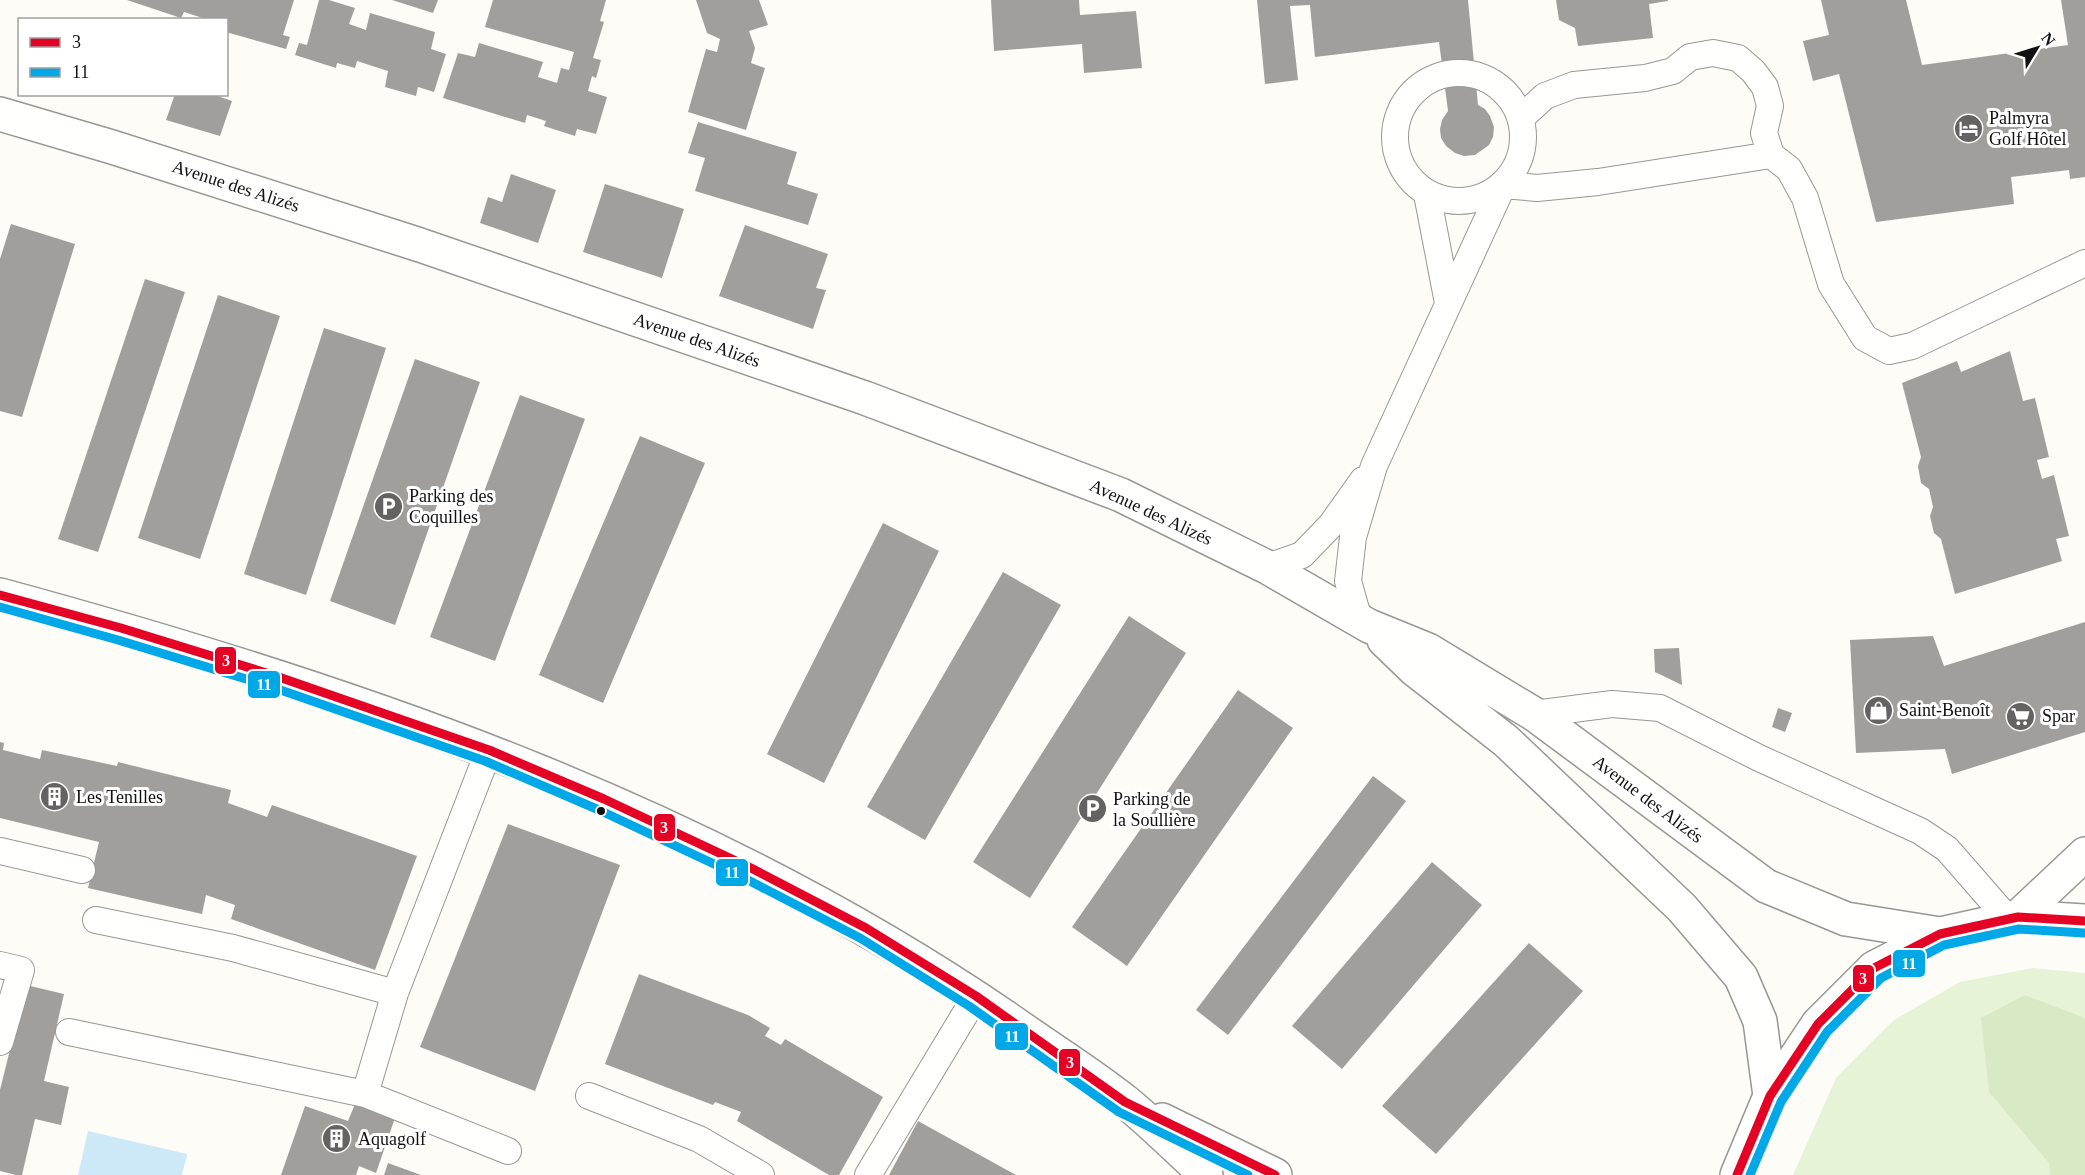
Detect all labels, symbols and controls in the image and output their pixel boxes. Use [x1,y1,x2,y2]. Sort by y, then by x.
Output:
legend [18,18,228,96]
north arrow [2007,18,2067,78]
text: N [2038,29,2059,49]
text: 3 [72,32,81,52]
text: 11 [72,62,89,82]
place label: Palmyra Golf Hôtel [1989,108,2066,149]
hotel icon: Palmyra Golf Hôtel [1952,112,1984,144]
street label: Avenue des Alizés [170,156,302,216]
street label: Avenue des Alizés [631,309,763,371]
street label: Avenue des Alizés [1087,475,1215,549]
place label: Parking des Coquilles [409,486,494,527]
parking icon: Parking des Coquilles [372,490,404,522]
line badge: 3 [214,646,237,675]
text: 3 [222,652,230,669]
line badge: 11 [247,670,281,699]
text: 11 [256,676,272,693]
shop icon: Saint-Benoît [1862,694,1894,726]
place label: Saint-Benoît [1899,700,1990,720]
supermarket icon: Spar [2005,700,2037,732]
place label: Spar [2042,706,2075,726]
street label: Avenue des Alizés [1589,751,1707,847]
building icon: Les Tenilles [39,781,71,813]
place label: Les Tenilles [76,787,163,807]
place label: Parking de la Soullière [1113,789,1195,830]
parking icon: Parking de la Soullière [1076,793,1108,825]
unlabelled marker [595,805,607,817]
line badge: 3 [653,813,676,842]
text: 3 [660,819,668,836]
line badge: 11 [715,858,749,887]
text: 11 [724,864,740,881]
line badge: 11 [1892,949,1926,978]
text: 11 [1901,955,1917,972]
line badge: 3 [1852,964,1875,993]
text: 3 [1859,970,1867,987]
line badge: 11 [994,1022,1029,1051]
text: 11 [1004,1028,1020,1045]
line badge: 3 [1058,1048,1081,1077]
text: 3 [1066,1054,1074,1071]
building icon: Aquagolf [321,1123,353,1155]
place label: Aquagolf [358,1129,426,1149]

